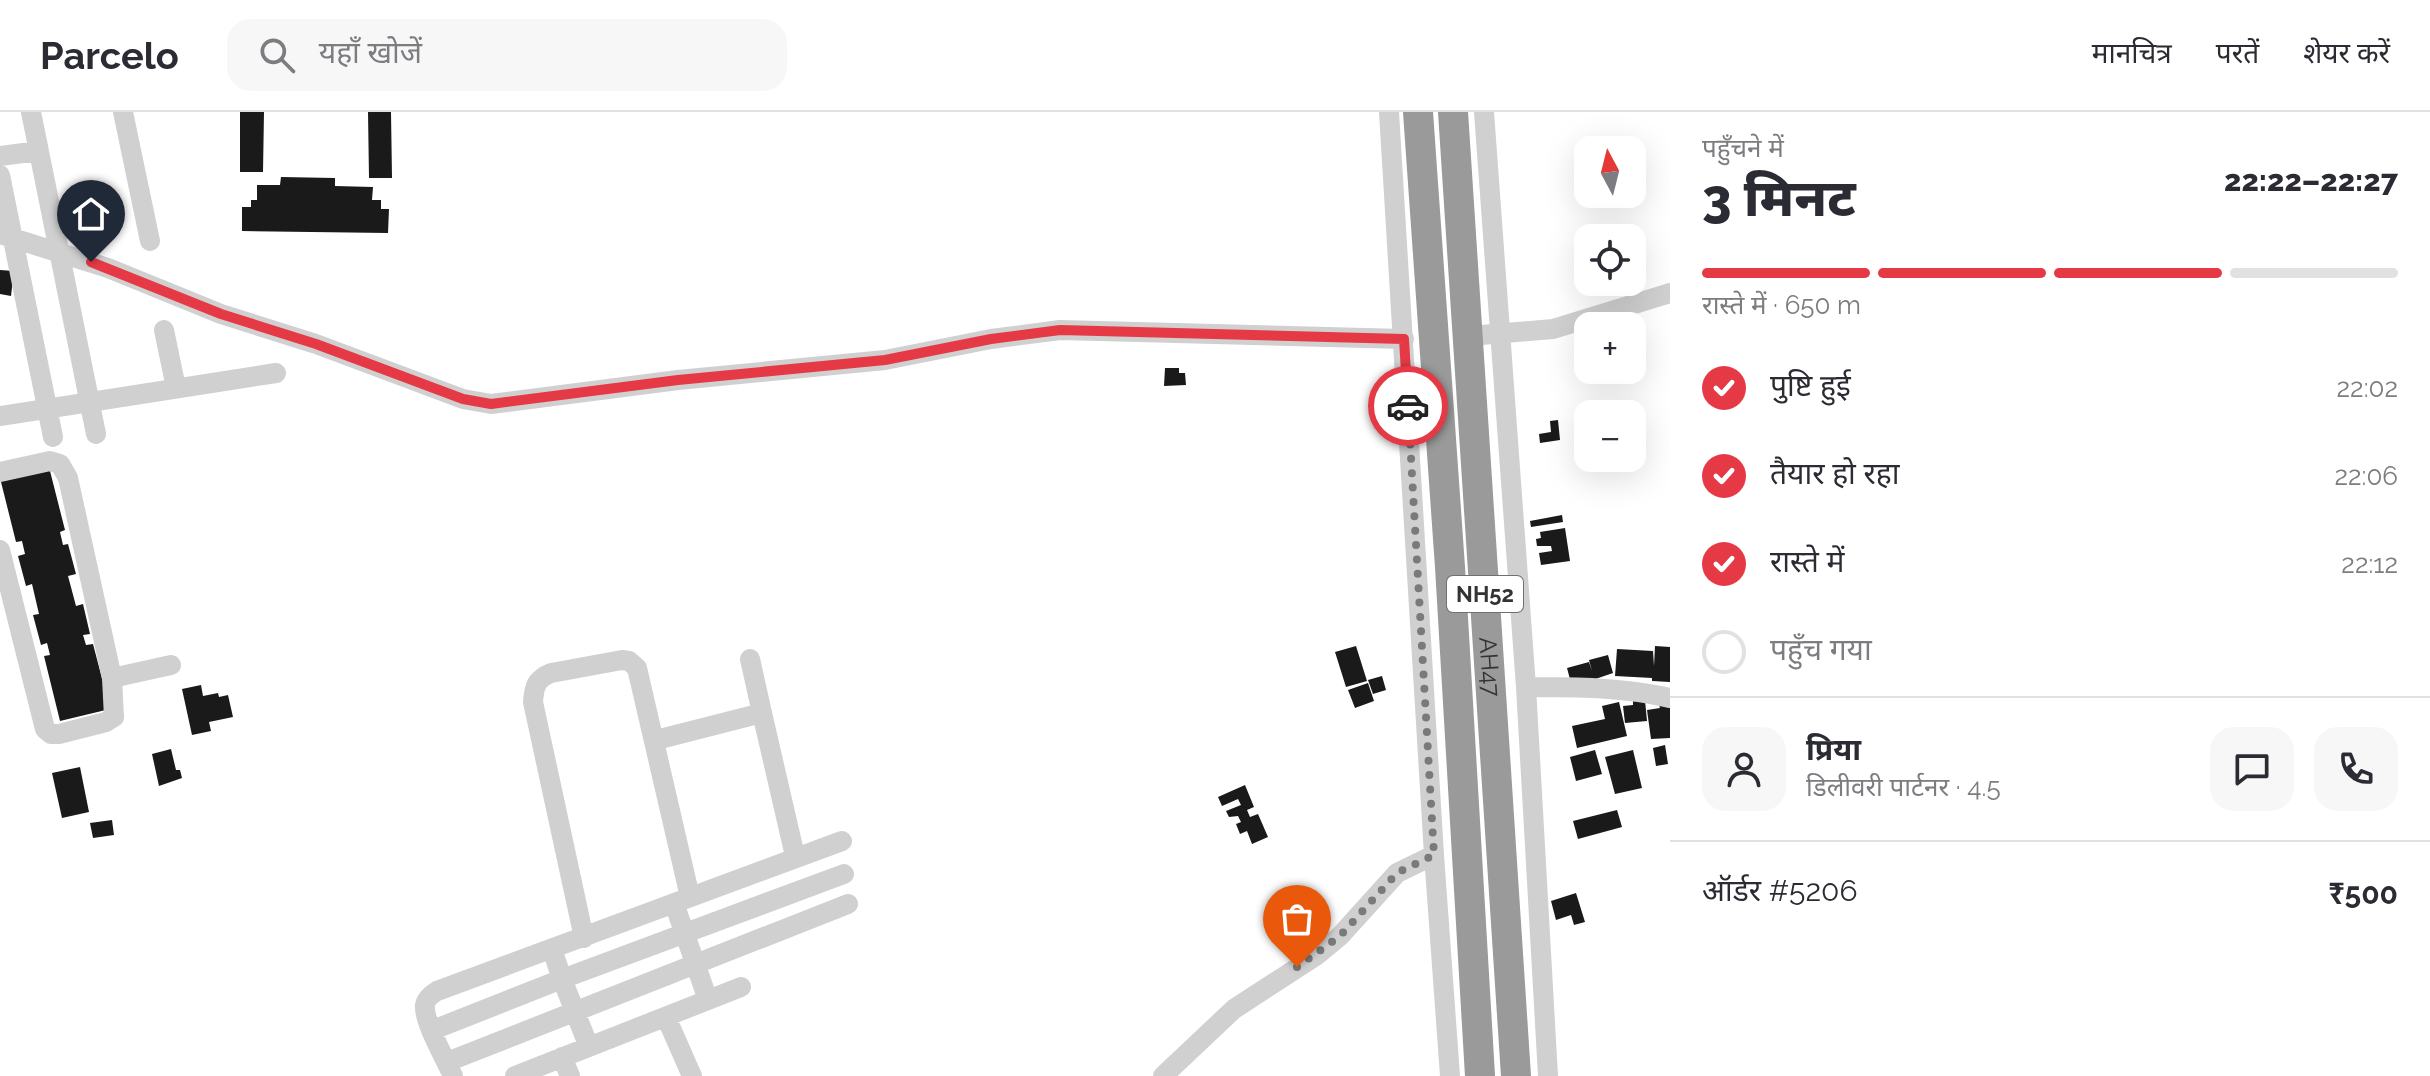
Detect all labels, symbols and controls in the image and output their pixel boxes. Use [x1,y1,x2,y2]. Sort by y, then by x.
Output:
search box [227,19,787,91]
text: Parcelo [40,33,179,78]
icon: search [255,33,299,77]
text: यहाँ खोजें [319,35,422,70]
text: मानचित्र [2092,37,2172,70]
text: परतें [2216,37,2259,70]
text: शेयर करें [2303,37,2390,70]
text: पहुँचने में [1702,133,1784,163]
north arrow [1574,136,1646,208]
map controls [1574,136,1646,472]
text: 22:22–22:27 [2224,163,2398,198]
text: 3 मिनट [1702,167,1856,228]
pin [57,180,125,262]
icon: home [69,192,113,236]
button: locate [1574,224,1646,296]
text: रास्ते में · 650 m [1702,290,1861,320]
button: + [1574,312,1646,384]
courier [1368,366,1448,446]
icon: check [1702,366,1746,410]
text: पुष्टि हुई [1770,368,1851,403]
text: 22:02 [2337,373,2398,403]
icon: car [1386,384,1430,428]
button: − [1574,400,1646,472]
icon: check [1702,454,1746,498]
text: तैयार हो रहा [1770,456,1900,491]
text: 22:06 [2334,461,2398,491]
icon: check [1702,542,1746,586]
text: रास्ते में [1770,544,1844,579]
text: 22:12 [2341,549,2398,579]
road number: NH52 [1447,576,1523,612]
text: पहुँच गया [1770,632,1872,667]
street label: AH47 [1473,636,1506,698]
button: person [1702,727,1786,811]
button: chat [2210,727,2294,811]
button: phone [2314,727,2398,811]
text: प्रिया [1806,732,1861,767]
text: डिलीवरी पार्टनर · 4.5 [1806,772,2001,802]
text: ऑर्डर #5206 [1702,873,1858,908]
text: ₹500 [2328,876,2398,911]
pin [1263,885,1331,967]
icon: bag [1275,897,1319,941]

